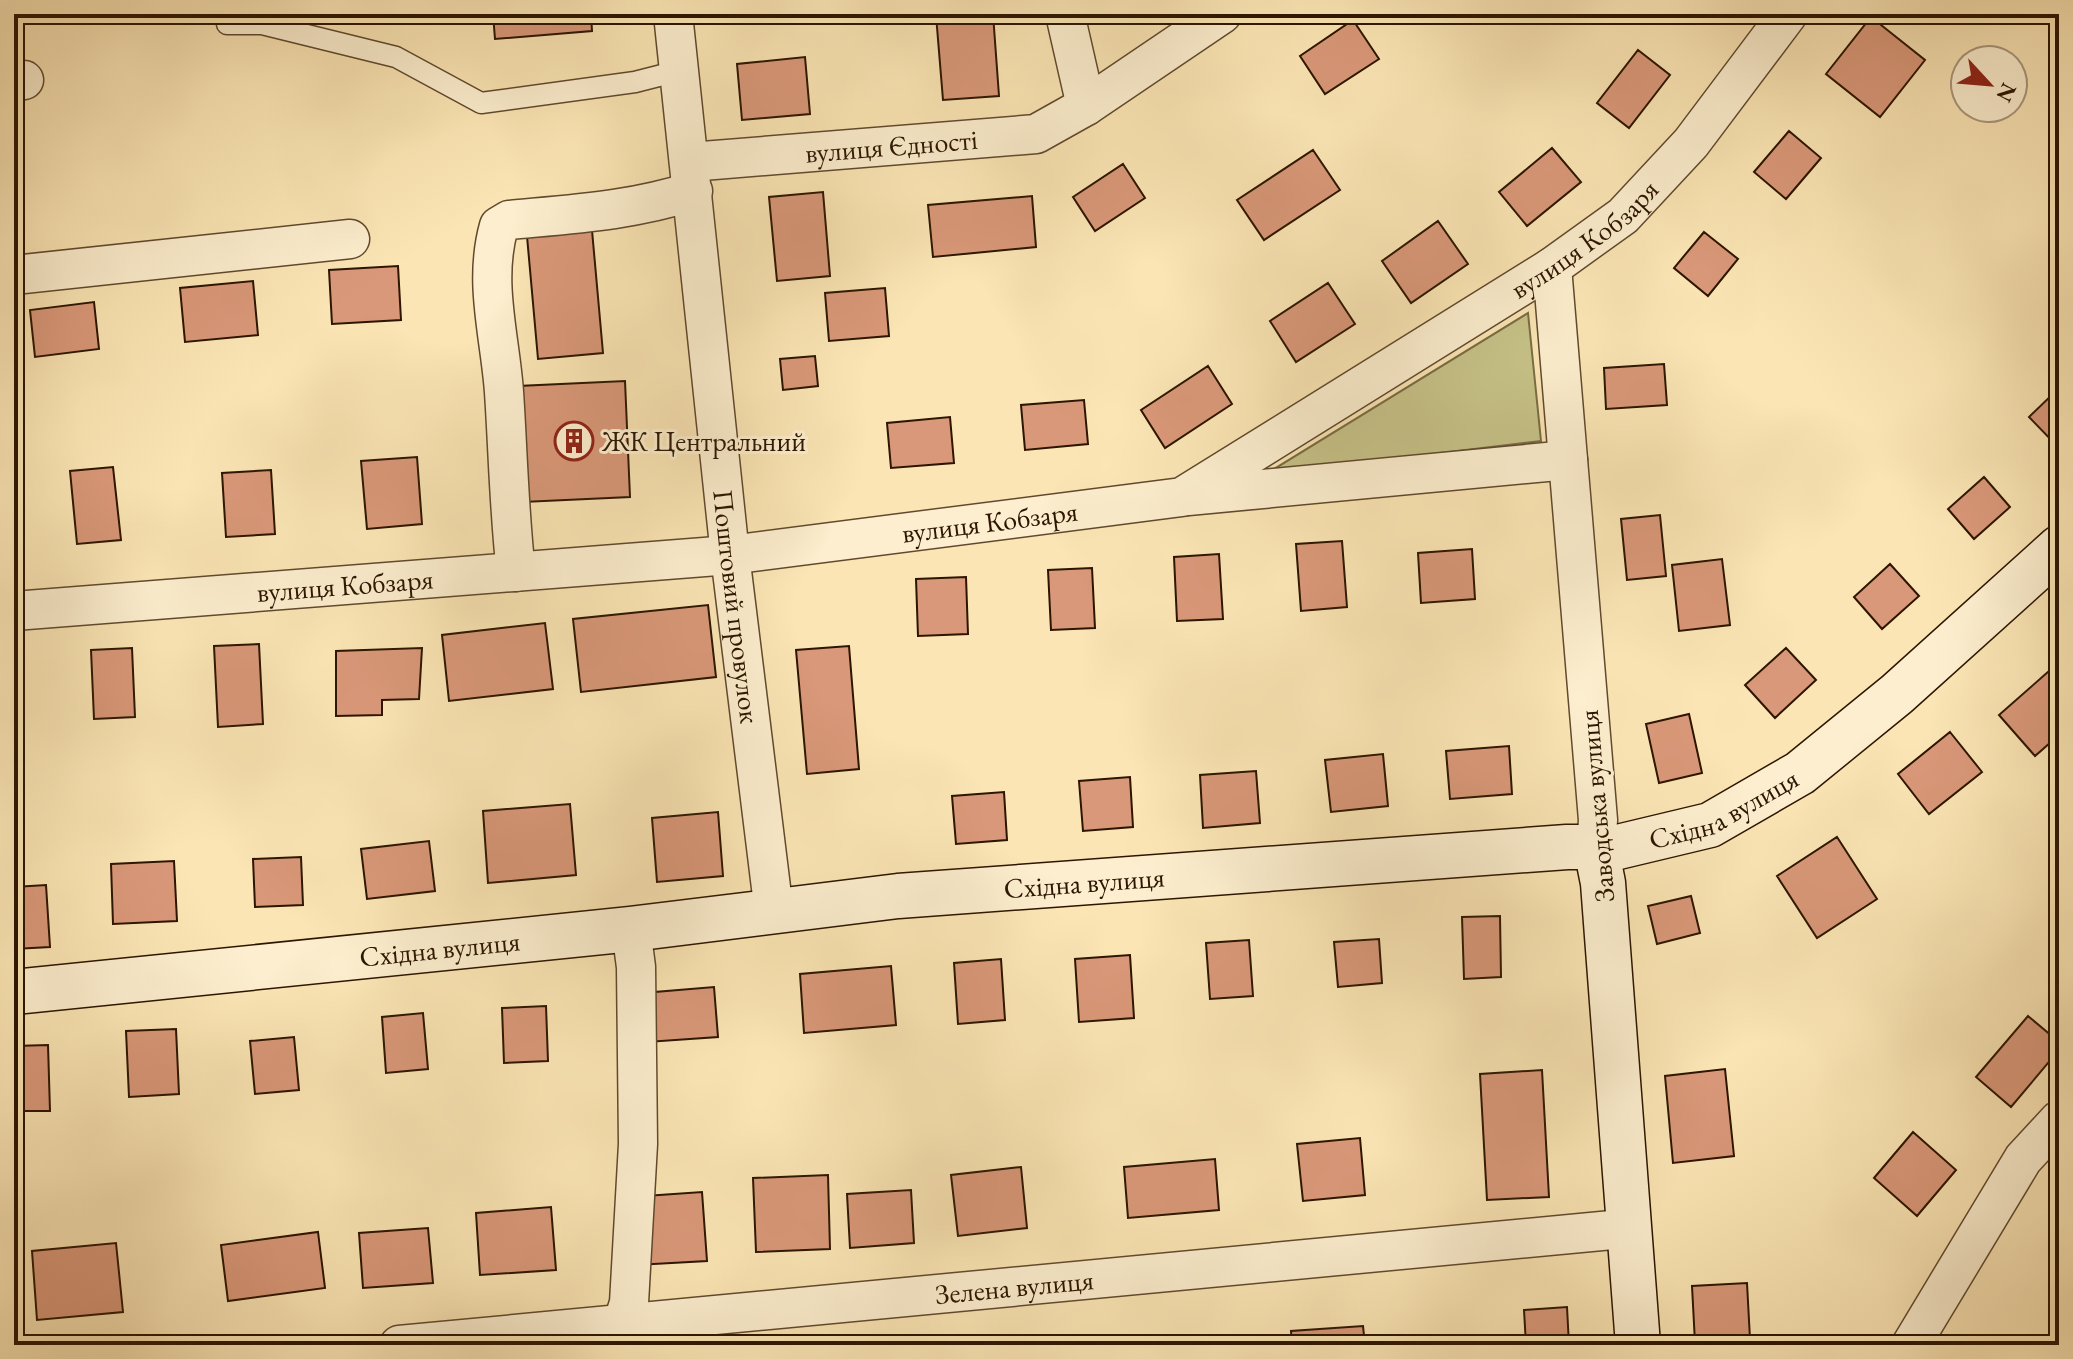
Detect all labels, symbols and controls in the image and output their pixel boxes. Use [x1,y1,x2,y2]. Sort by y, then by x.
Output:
north arrow [1949,44,2029,124]
text: N [1990,78,2023,107]
street label: вулиця Єдності [804,121,979,171]
street label: вулиця Кобзаря [1503,172,1666,307]
building icon: ЖК Центральний [553,420,595,462]
place label: ЖК Центральний [601,423,806,459]
street label: Поштовий провулок [705,488,769,726]
street label: вулиця Кобзаря [900,493,1080,551]
street label: вулиця Кобзаря [255,560,435,610]
street label: Заводська вулиця [1570,708,1622,904]
street label: Східна вулиця [1645,760,1805,857]
street label: Східна вулиця [1003,859,1166,906]
street label: Східна вулиця [358,922,522,975]
street label: Зелена вулиця [933,1261,1095,1312]

